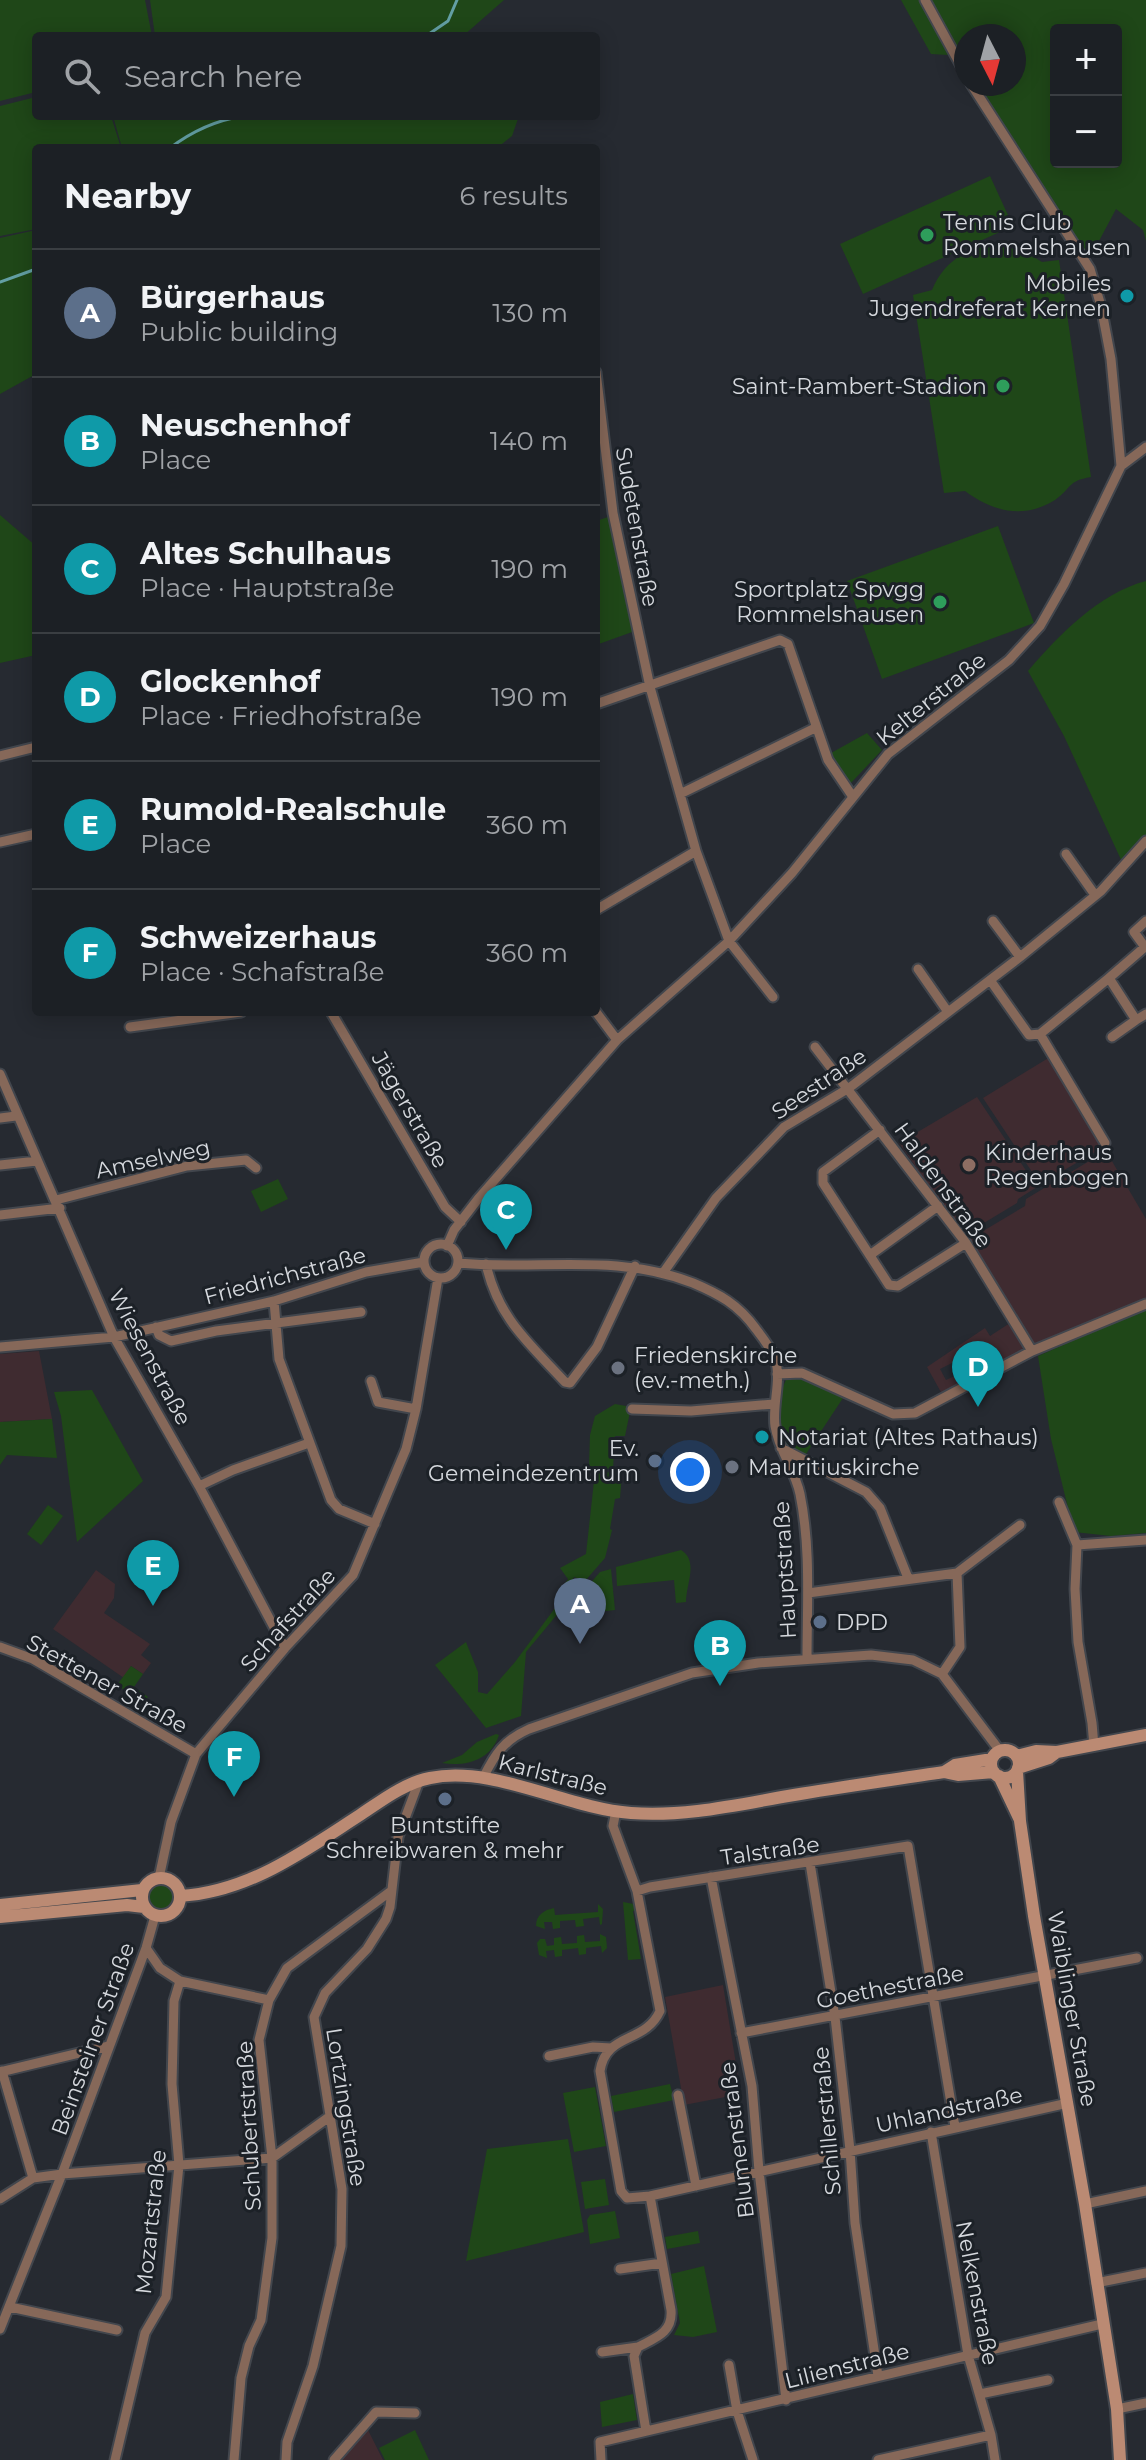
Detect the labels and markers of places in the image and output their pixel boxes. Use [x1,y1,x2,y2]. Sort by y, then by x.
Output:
place label: Tennis Club Rommelshausen [943,209,1131,261]
marker: Tennis Club Rommelshausen [918,226,936,244]
place label: Mobiles Jugendreferat Kernen [868,270,1111,322]
marker: Mobiles Jugendreferat Kernen [1118,287,1136,305]
place label: Saint-Rambert-Stadion [732,373,987,400]
marker: Saint-Rambert-Stadion [994,377,1012,395]
place label: Sportplatz Spvgg Rommelshausen [734,576,924,628]
marker: Sportplatz Spvgg Rommelshausen [931,593,949,611]
place label: Kinderhaus Regenbogen [985,1139,1129,1191]
marker: Kinderhaus Regenbogen [960,1156,978,1174]
pin: C [480,1184,532,1250]
pin: D [952,1341,1004,1407]
place label: Friedenskirche (ev.-meth.) [634,1342,797,1394]
marker: Friedenskirche (ev.-meth.) [609,1359,627,1377]
place label: Notariat (Altes Rathaus) [778,1424,1039,1451]
marker: Notariat (Altes Rathaus) [753,1428,771,1446]
place label: Ev. Gemeindezentrum [428,1435,639,1487]
marker: Ev. Gemeindezentrum [646,1452,664,1470]
place label: Mauritiuskirche [748,1454,920,1481]
marker: Mauritiuskirche [723,1458,741,1476]
pin: E [127,1540,179,1606]
pin: A [554,1578,606,1644]
place label: DPD [836,1609,888,1636]
marker: DPD [811,1613,829,1631]
pin: B [694,1620,746,1686]
pin: F [208,1731,260,1797]
marker: Buntstifte Schreibwaren & mehr [436,1790,454,1808]
place label: Buntstifte Schreibwaren & mehr [326,1812,564,1864]

